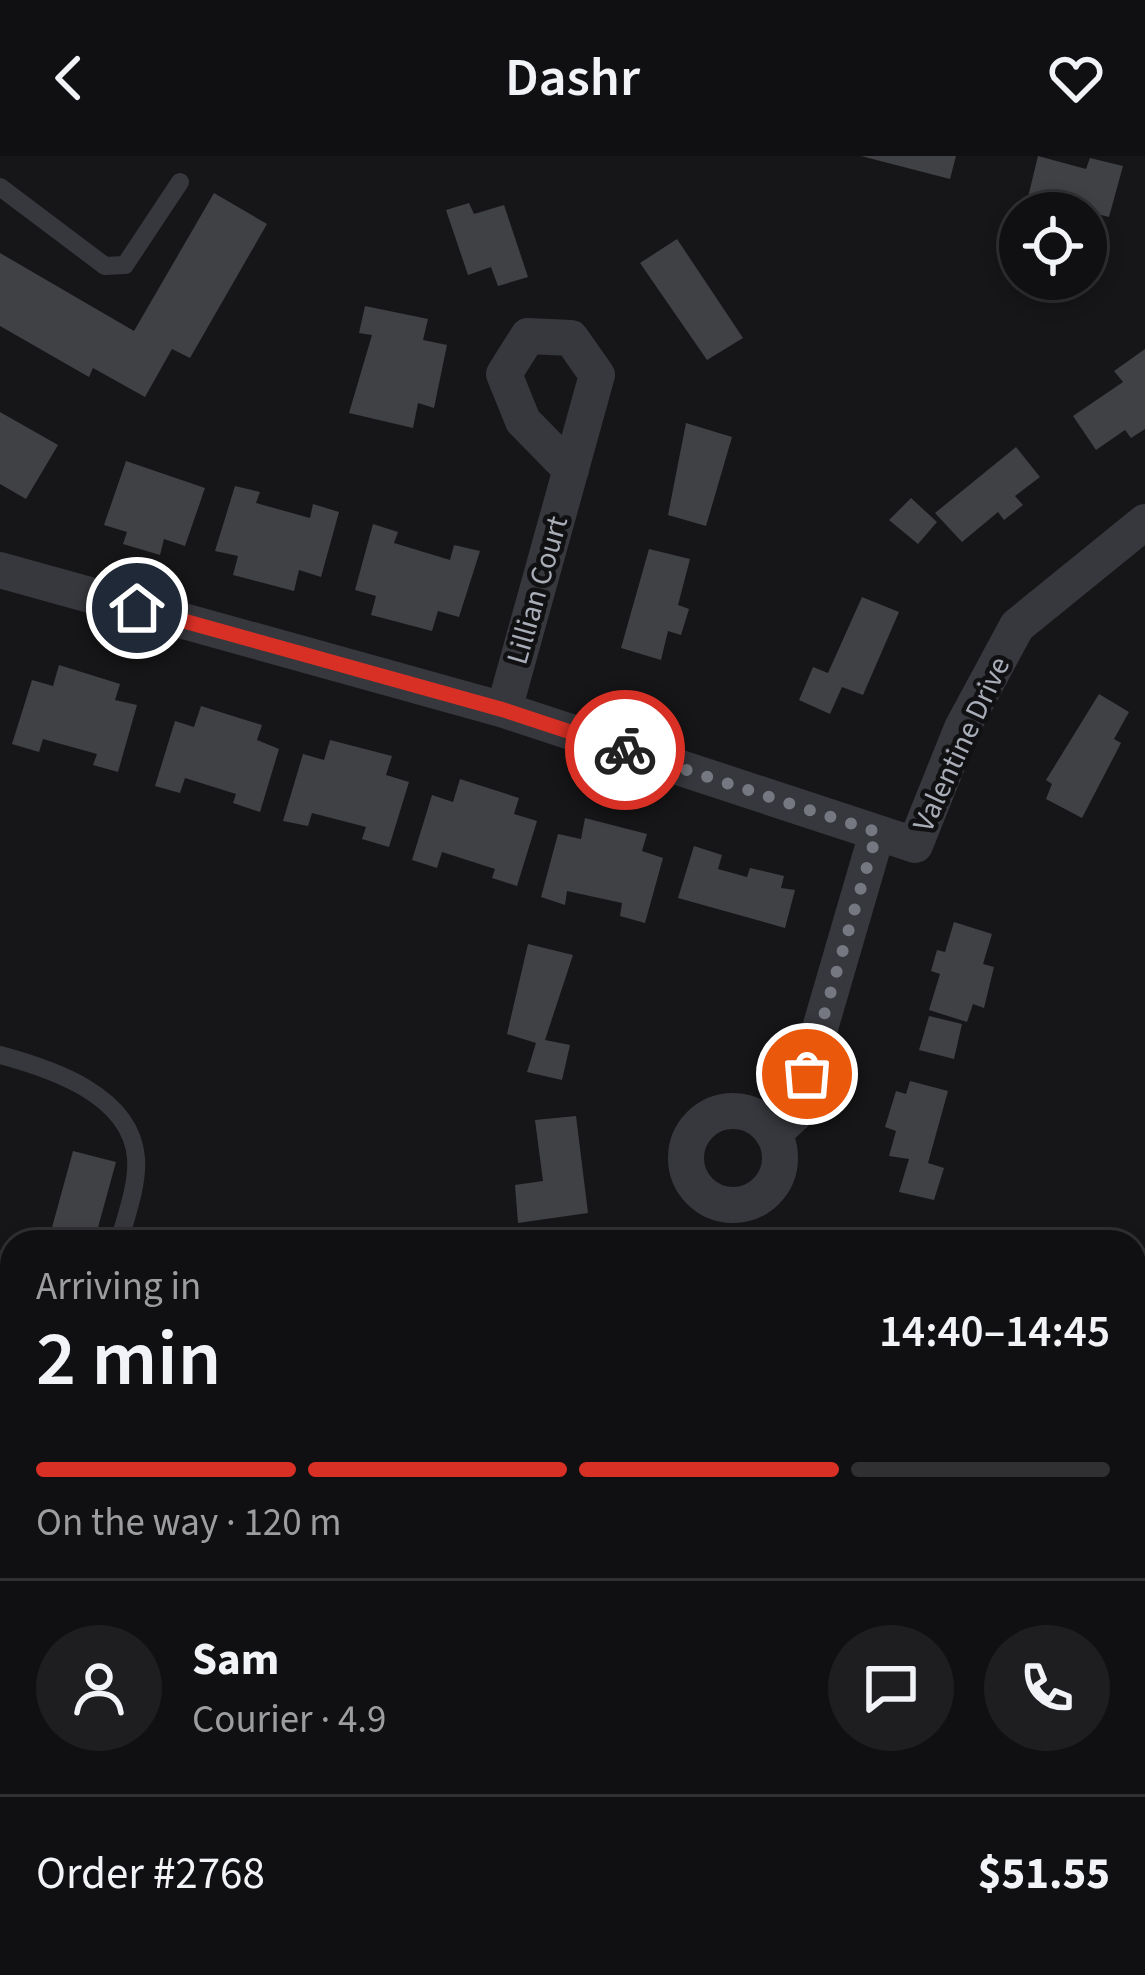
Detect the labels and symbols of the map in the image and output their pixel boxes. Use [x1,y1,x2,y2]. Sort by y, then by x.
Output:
street label: Lillian Court [496,511,579,669]
pin [86,557,188,659]
street label: Valentine Drive [902,650,1021,839]
courier [565,690,685,810]
pin [756,1023,858,1125]

